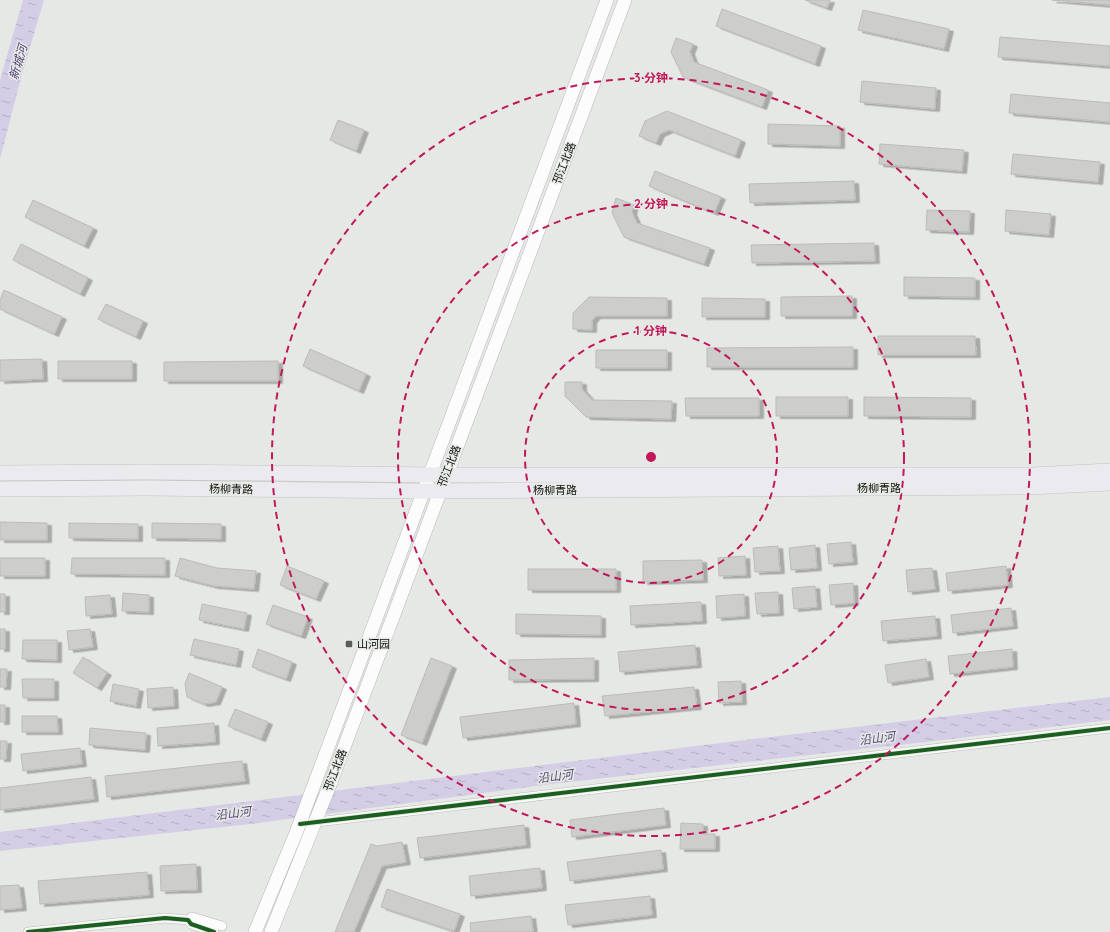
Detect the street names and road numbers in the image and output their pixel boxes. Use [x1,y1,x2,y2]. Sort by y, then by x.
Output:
street label: 邗江北路 [550,140,578,186]
street label: 邗江北路 [435,443,463,489]
street label: 杨柳青路 [857,481,901,495]
street label: 杨柳青路 [209,482,253,496]
street label: 杨柳青路 [533,483,577,497]
street label: 邗江北路 [321,747,349,793]

